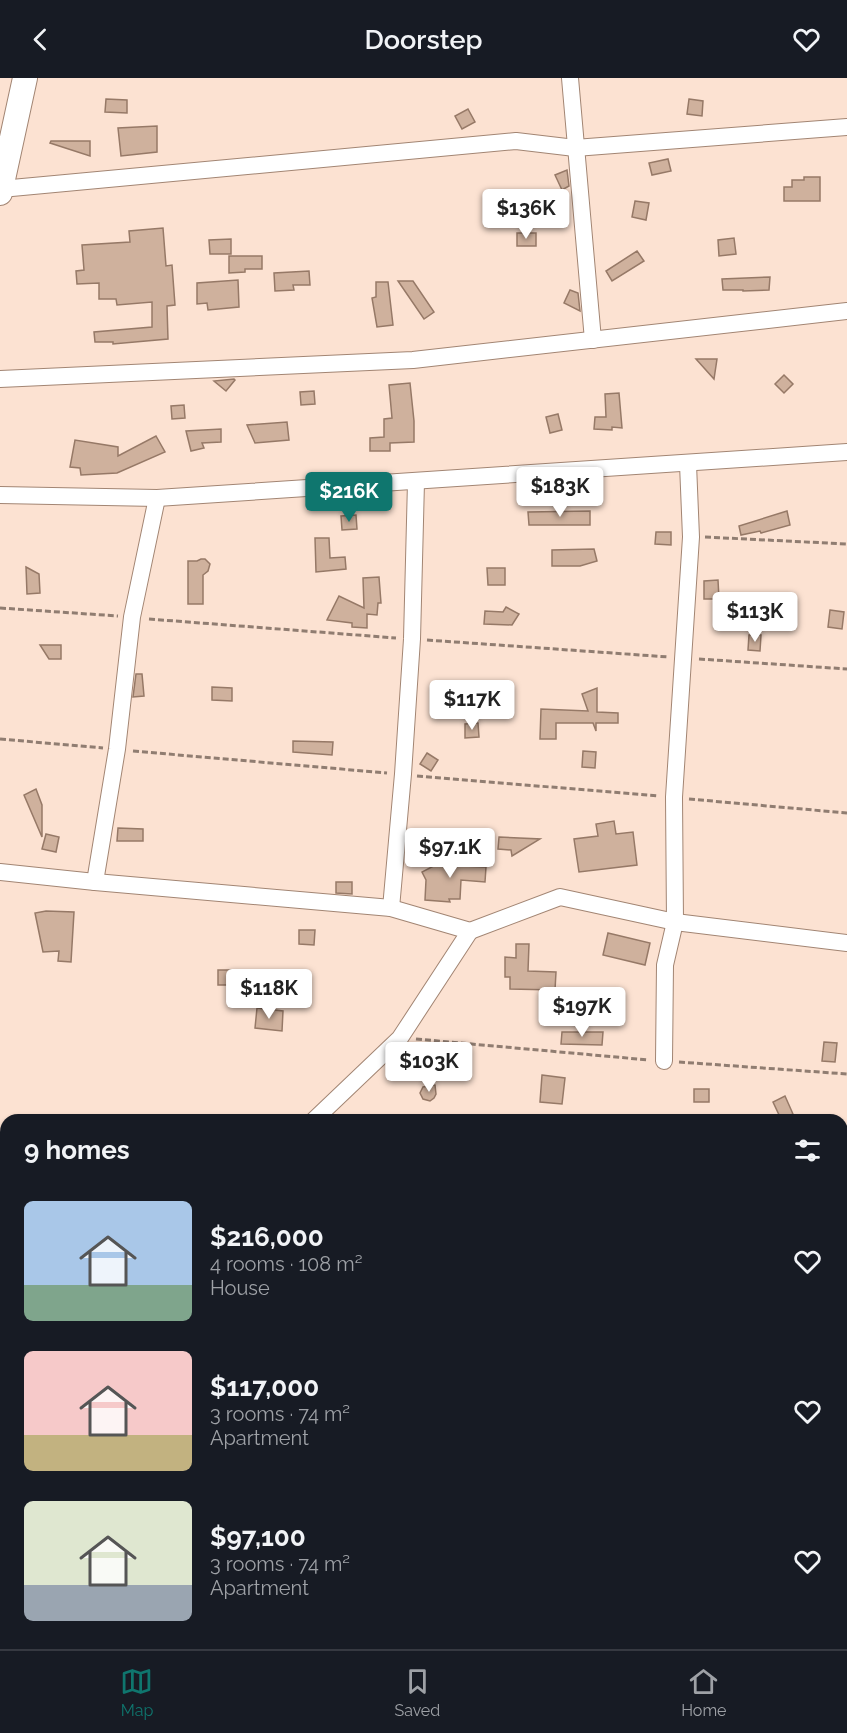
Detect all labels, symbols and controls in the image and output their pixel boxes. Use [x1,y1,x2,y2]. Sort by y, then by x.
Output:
icon: back [24,23,57,56]
icon: heart [790,23,823,56]
text: Doorstep [365,24,482,55]
pin: $136K [484,189,568,240]
text: $136K [496,196,556,220]
pin: $183K [518,467,602,518]
pin: $216K [307,472,391,523]
text: $183K [530,474,590,498]
text: $216K [319,479,379,503]
pin: $113K [713,592,797,643]
text: $113K [727,599,783,623]
pin: $117K [430,680,514,731]
text: $117K [443,687,501,711]
pin: $97.1K [401,828,499,879]
text: $97.1K [419,835,481,859]
pin: $118K [227,969,311,1020]
text: $118K [240,976,298,1000]
pin: $197K [540,987,624,1038]
text: $197K [553,994,611,1018]
pin: $103K [387,1042,471,1093]
text: $103K [399,1049,459,1073]
icon: filters [791,1134,824,1167]
text: 9 homes [24,1135,130,1165]
text: $216,000 [210,1222,324,1252]
icon: home [72,1225,144,1297]
icon: heart [791,1245,824,1278]
text: 4 rooms · 108 m² [210,1252,362,1276]
text: House [210,1276,270,1300]
text: $117,000 [210,1372,319,1402]
icon: home [72,1375,144,1447]
icon: heart [791,1395,824,1428]
text: 3 rooms · 74 m² [210,1402,350,1426]
text: Apartment [210,1426,309,1450]
text: $97,100 [210,1522,306,1552]
icon: home [72,1525,144,1597]
icon: heart [791,1545,824,1578]
text: 3 rooms · 74 m² [210,1552,350,1576]
text: Apartment [210,1576,309,1600]
tab: Map [120,1665,153,1720]
tab: Saved [394,1665,440,1720]
tab: Home [681,1665,726,1720]

